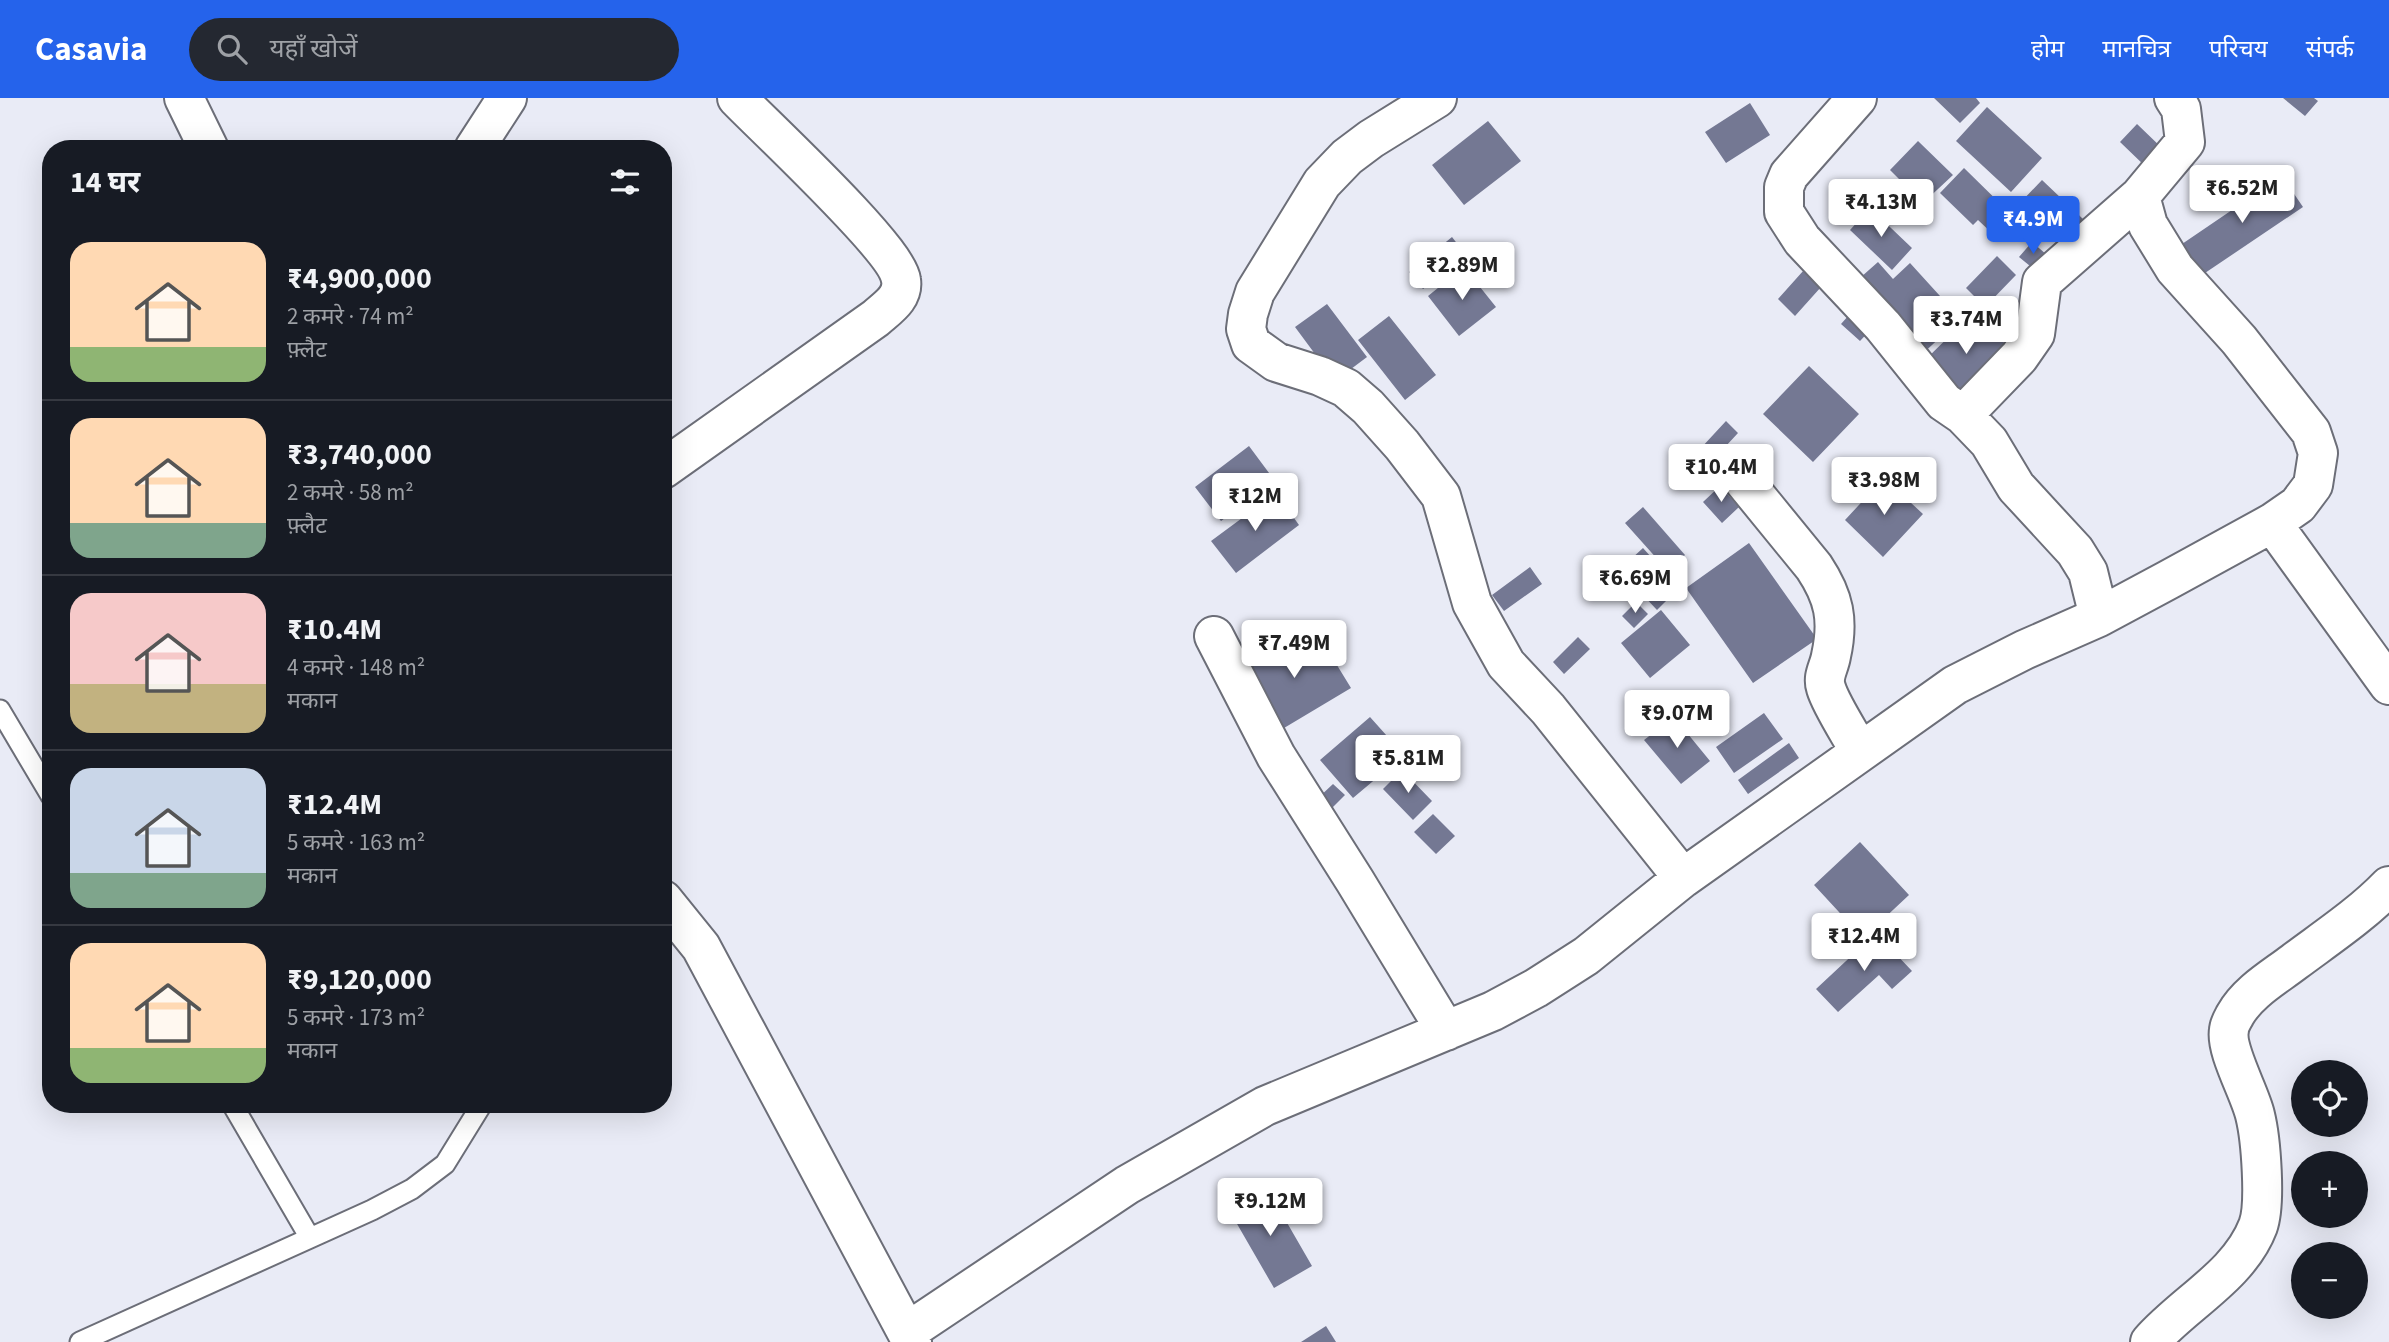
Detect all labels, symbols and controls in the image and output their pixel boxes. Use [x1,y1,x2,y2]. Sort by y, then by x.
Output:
search box [189,18,679,81]
text: Casavia [35,26,147,73]
icon: search [213,30,251,68]
text: यहाँ खोजें [269,30,358,67]
text: होम [2031,32,2064,67]
text: मानचित्र [2102,32,2171,67]
text: परिचय [2209,32,2268,67]
text: संपर्क [2306,32,2354,67]
text: 14 घर [70,161,140,204]
icon: filters [606,163,644,201]
pin: ₹6.52M [2185,166,2299,225]
text: ₹6.52M [2205,171,2279,204]
pin: ₹4.13M [1824,180,1938,239]
text: ₹4.13M [1844,185,1918,218]
pin: ₹4.9M [1984,197,2082,256]
text: ₹4.9M [2003,202,2063,235]
pin: ₹2.89M [1405,242,1519,302]
text: ₹2.89M [1425,248,1499,281]
text: ₹4,900,000 [287,257,432,300]
icon: home [126,270,210,354]
pin: ₹3.74M [1909,296,2023,356]
text: 2 कमरे · 74 m² [287,300,414,333]
text: ₹3.74M [1929,302,2003,335]
text: फ़्लैट [287,333,327,366]
text: ₹3,740,000 [287,433,432,476]
pin: ₹10.4M [1664,444,1778,504]
icon: home [126,446,210,530]
text: ₹10.4M [1684,450,1758,483]
pin: ₹3.98M [1827,458,1941,517]
text: ₹3.98M [1847,463,1921,496]
pin: ₹12M [1214,474,1296,533]
text: 2 कमरे · 58 m² [287,476,414,509]
text: ₹12M [1228,479,1282,512]
text: फ़्लैट [287,509,327,542]
pin: ₹6.69M [1578,556,1692,615]
text: ₹6.69M [1598,561,1672,594]
text: ₹10.4M [287,608,382,651]
pin: ₹7.49M [1237,620,1351,680]
icon: home [126,621,210,705]
text: ₹7.49M [1257,626,1331,659]
text: 4 कमरे · 148 m² [287,651,425,684]
text: मकान [287,684,337,717]
pin: ₹9.07M [1620,690,1734,750]
text: ₹9.07M [1640,696,1714,729]
pin: ₹5.81M [1351,736,1465,795]
text: ₹5.81M [1371,741,1445,774]
text: ₹12.4M [287,783,382,826]
icon: home [126,796,210,880]
text: 5 कमरे · 163 m² [287,826,425,859]
text: मकान [287,859,337,892]
pin: ₹12.4M [1807,914,1921,973]
text: ₹12.4M [1827,919,1901,952]
text: ₹9,120,000 [287,958,432,1001]
icon: home [126,971,210,1055]
text: 5 कमरे · 173 m² [287,1001,425,1034]
text: मकान [287,1034,337,1067]
map controls [2291,1060,2368,1319]
button: locate [2291,1060,2368,1137]
button: + [2291,1151,2368,1228]
pin: ₹9.12M [1213,1178,1327,1238]
text: ₹9.12M [1233,1184,1307,1217]
button: − [2291,1242,2368,1319]

